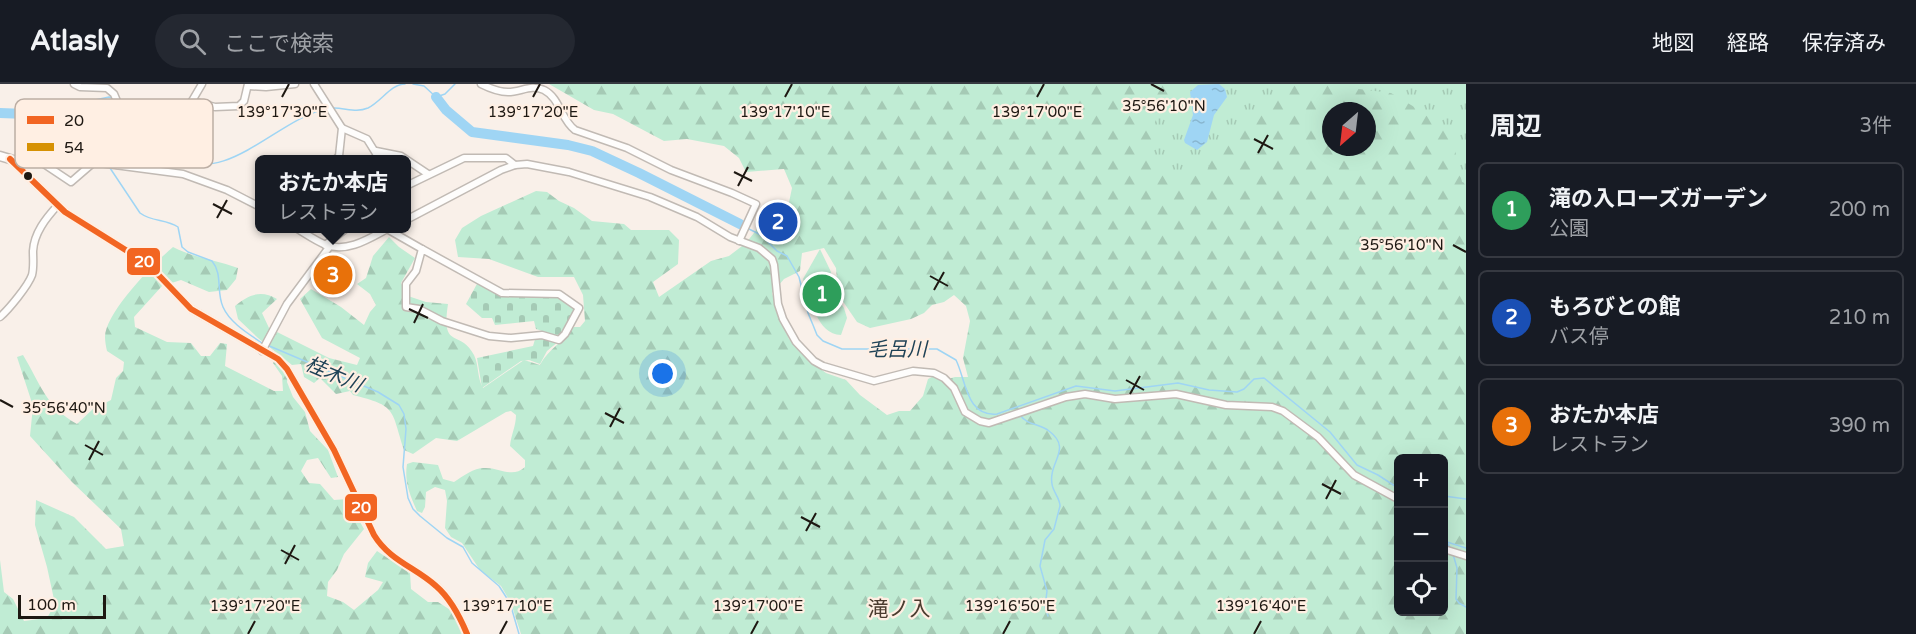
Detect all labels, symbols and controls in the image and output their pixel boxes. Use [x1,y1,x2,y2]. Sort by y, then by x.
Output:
search box [155,14,575,68]
text: Atlasly [30,24,119,58]
icon: search [176,25,209,58]
text: ここで検索 [224,31,334,57]
text: 地図 [1652,31,1694,56]
text: 経路 [1727,31,1769,56]
text: 保存済み [1802,31,1886,56]
text: 35°56'10"N [1122,97,1206,115]
legend [15,99,213,168]
north arrow [1322,102,1376,156]
text: 139°17'30"E [237,103,327,121]
text: 139°17'20"E [488,103,578,121]
text: 139°17'10"E [740,103,830,121]
text: 139°17'00"E [992,103,1082,121]
text: 20 [64,111,84,131]
text: 周辺 [1490,111,1542,142]
text: 3件 [1859,114,1892,138]
text: 54 [64,138,84,158]
popup [255,155,411,233]
unlabelled marker [22,170,34,182]
text: おたか本店 [278,170,388,196]
text: 滝の入ローズガーデン [1549,186,1768,212]
text: 1 [1505,198,1518,222]
text: 200 m [1829,198,1890,222]
pin: 2 [758,200,798,244]
text: レストラン [278,201,378,225]
text: 公園 [1549,217,1589,241]
text: 35°56'10"N [1360,236,1444,254]
line badge: 20 [126,247,161,276]
text: 20 [134,252,154,272]
pin: 3 [314,252,352,297]
pin: 1 [802,272,842,316]
text: もろびとの館 [1549,294,1681,320]
text: 2 [1505,306,1518,330]
text: 210 m [1829,306,1890,330]
text: バス停 [1549,325,1609,349]
water label: 毛呂川 [867,338,929,362]
water label: 桂木川 [301,352,368,398]
your location [648,359,677,388]
text: 35°56'40"N [22,399,106,417]
text: おたか本店 [1549,402,1659,428]
text: 3 [1505,414,1518,438]
text: 390 m [1829,414,1890,438]
text: レストラン [1549,433,1649,457]
map controls [1394,454,1448,616]
button: + [1394,454,1448,508]
line badge: 20 [344,493,378,522]
text: 20 [351,498,371,518]
button: − [1394,508,1448,562]
button: locate [1394,562,1448,616]
scale bar [18,592,106,620]
text: 100 m [27,595,76,615]
text: 139°17'20"E [210,597,300,615]
text: 139°17'10"E [462,597,552,615]
text: 139°17'00"E [713,597,803,615]
district label: 滝ノ入 [868,597,931,622]
text: 139°16'50"E [965,597,1055,615]
text: 139°16'40"E [1216,597,1306,615]

